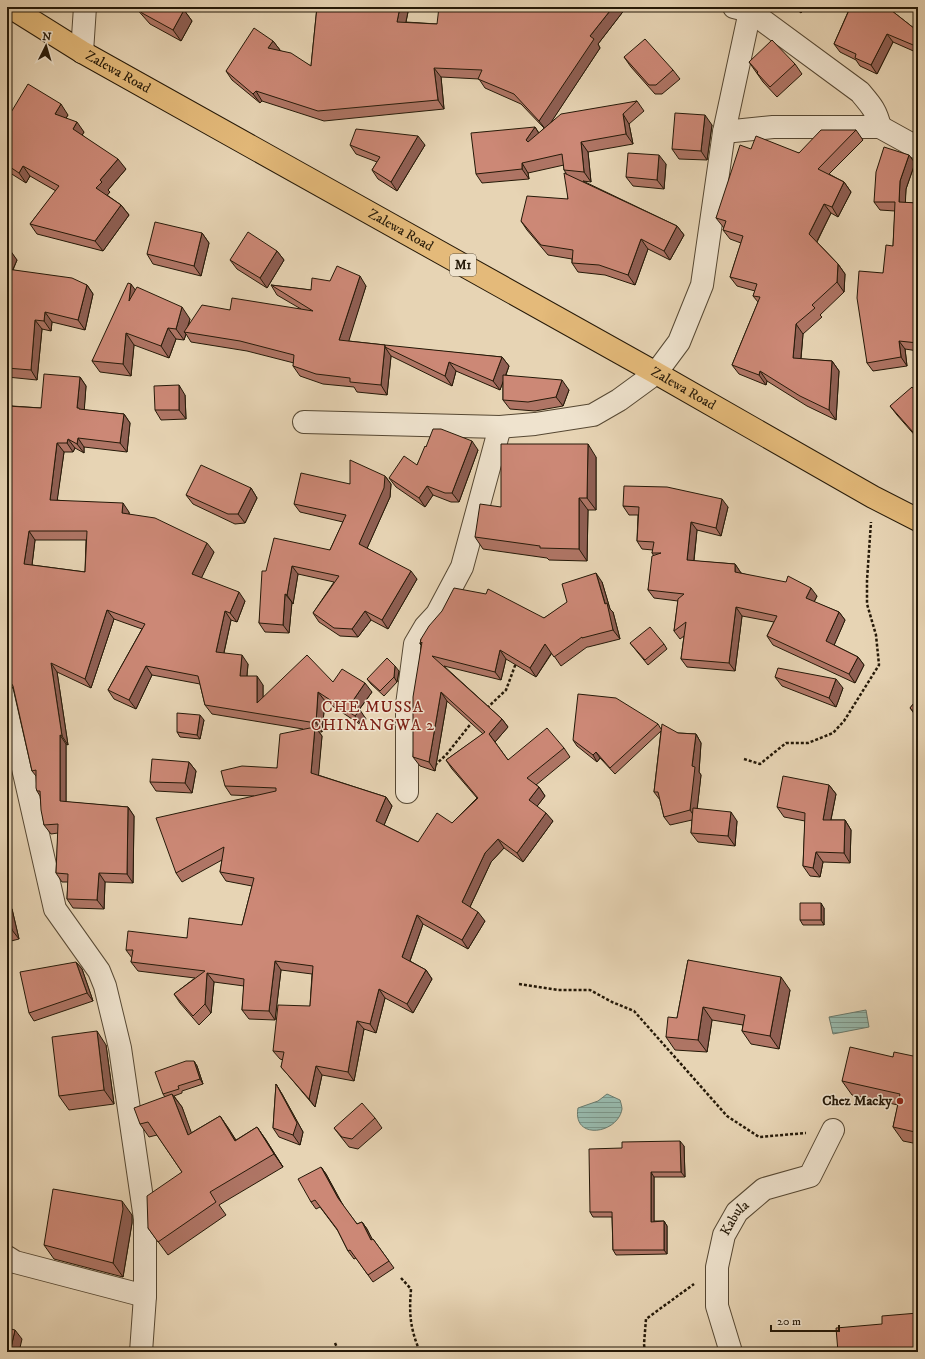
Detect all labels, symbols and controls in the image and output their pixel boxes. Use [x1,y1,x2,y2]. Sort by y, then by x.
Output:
north arrow [26,26,66,66]
text: N [42,30,52,44]
street label: Zalewa Road [82,47,154,97]
street label: Zalewa Road [365,205,436,256]
road number: M1 [450,254,476,276]
street label: Zalewa Road [648,363,719,414]
district label: CHE MUSSA CHINANGWA 2 [311,697,435,735]
place label: Chez Macky [822,1092,892,1110]
marker: Chez Macky [895,1096,905,1106]
street label: Kabula [716,1196,753,1239]
scale bar [771,1307,839,1333]
text: 20 m [777,1314,801,1329]

